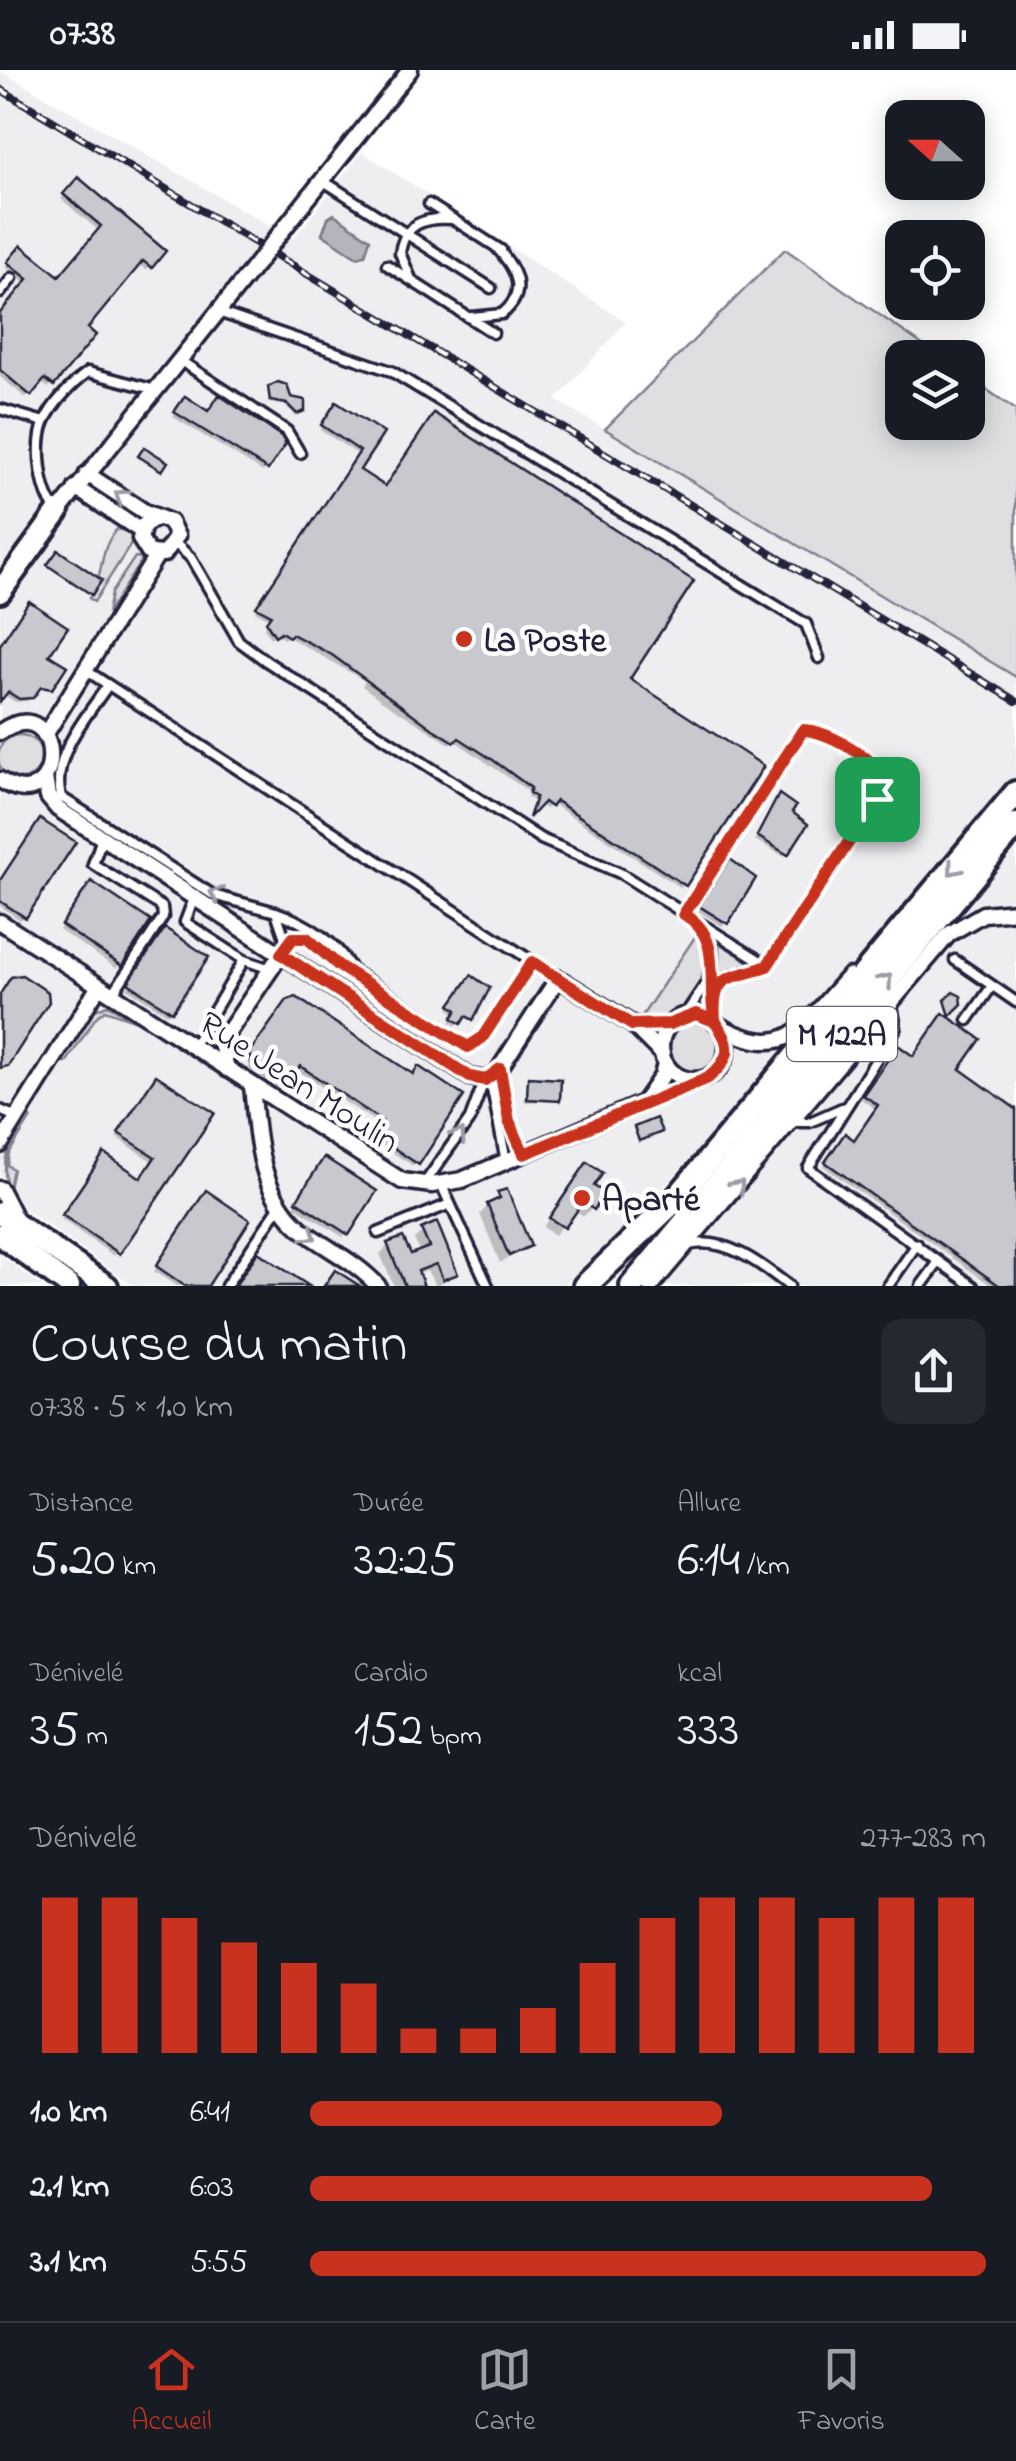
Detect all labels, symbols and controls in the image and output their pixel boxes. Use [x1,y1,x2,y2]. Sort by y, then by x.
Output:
text: 07:38 [50,7,115,63]
north arrow [885,100,985,200]
map controls [885,100,985,440]
button: locate [885,220,985,320]
button: layers [885,340,985,440]
one-way arrow [114,490,132,509]
place label: La Poste [484,617,608,668]
marker: La Poste [453,628,475,650]
pin [835,757,920,842]
icon: arrive [850,772,905,827]
one-way arrow [948,857,966,875]
one-way arrow [208,885,226,905]
one-way arrow [875,974,893,992]
street label: Rue Jean Moulin [188,1000,409,1168]
road number: M 122A [787,1007,897,1061]
one-way arrow [447,1128,466,1146]
place label: Aparté [602,1176,701,1227]
one-way arrow [727,1179,745,1198]
marker: Aparté [571,1187,593,1209]
one-way arrow [299,1223,317,1241]
text: Course du matin [30,1307,407,1387]
button: share [881,1319,986,1424]
text: 07:38 · 5 × 1.0 km [30,1385,233,1432]
text: Distance [30,1484,133,1525]
text: Durée [354,1484,424,1525]
text: Allure [677,1484,741,1525]
text: 5.20 [30,1525,115,1598]
text: 32:25 [354,1525,457,1598]
text: 6:14 [677,1525,740,1598]
text: km [115,1547,156,1588]
text: /km [740,1547,790,1588]
text: Dénivelé [30,1654,123,1695]
text: Cardio [354,1654,428,1695]
text: kcal [677,1654,722,1695]
text: 35 [30,1695,79,1768]
text: 152 [354,1695,423,1768]
text: 333 [677,1695,739,1768]
text: m [79,1717,108,1758]
text: bpm [423,1717,482,1758]
text: Dénivelé [30,1816,137,1863]
text: 277–283 m [861,1816,986,1863]
text: 1.0 km [30,2090,107,2137]
text: 6:41 [190,2090,230,2137]
text: 2.1 km [30,2165,109,2212]
text: 6:03 [190,2165,234,2212]
text: 3.1 km [30,2240,107,2287]
text: 5:55 [190,2240,248,2287]
tab: Accueil [131,2342,212,2443]
tab: Carte [474,2342,535,2443]
tab: Favoris [798,2342,885,2443]

